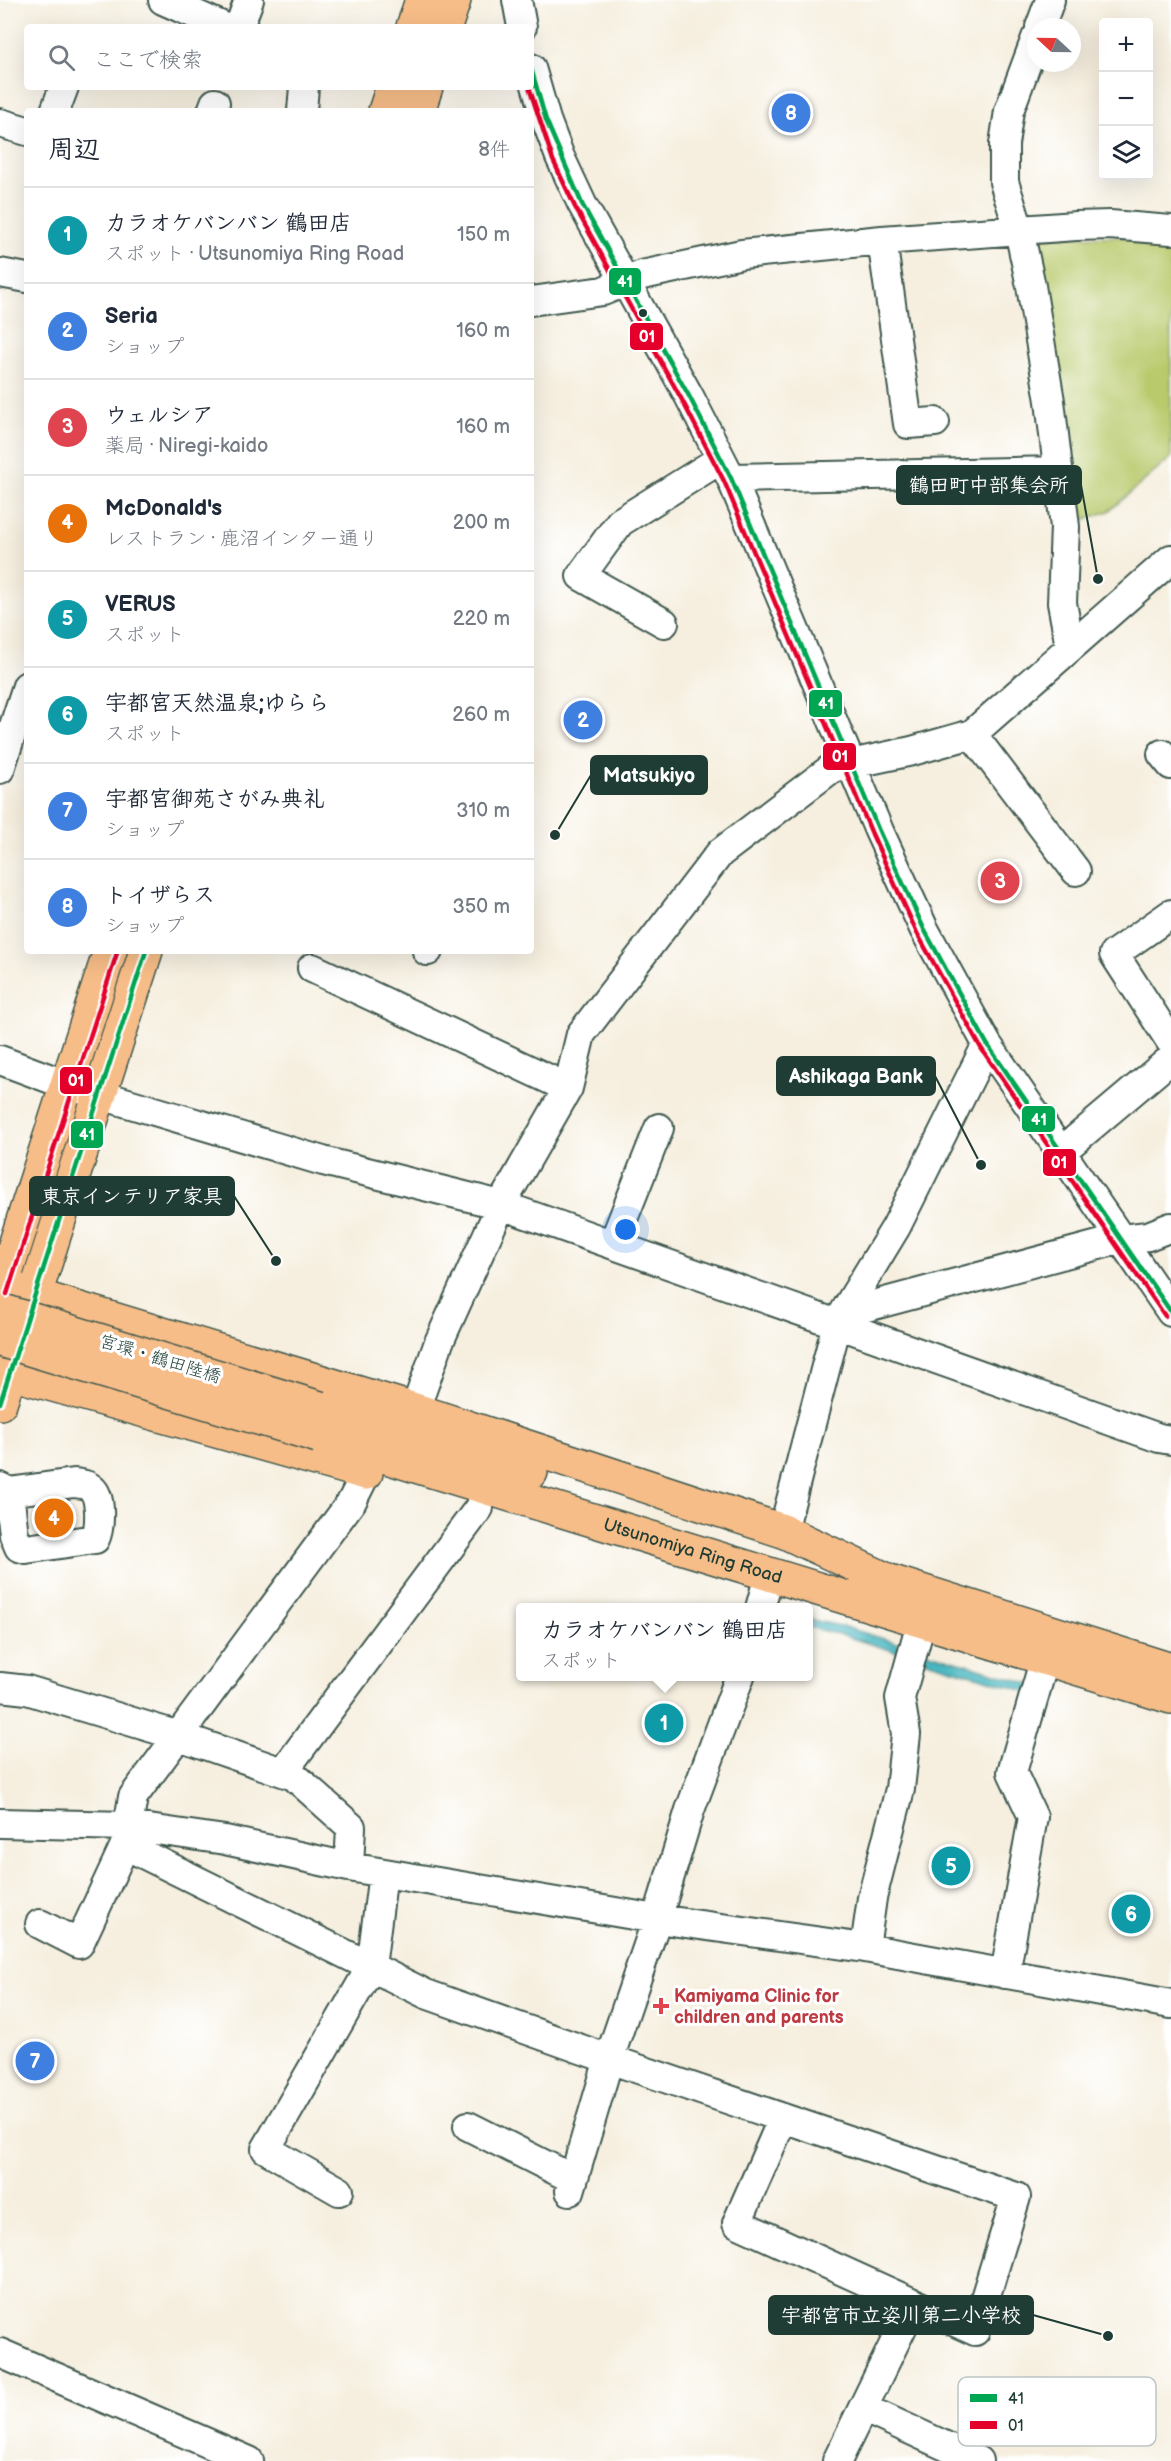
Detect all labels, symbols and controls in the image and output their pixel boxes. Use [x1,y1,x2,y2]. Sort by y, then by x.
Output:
north arrow [1027,18,1081,72]
map controls [1099,18,1153,180]
button: + [1099,18,1153,72]
search box [24,24,534,90]
icon: search [45,41,78,74]
text: ここで検索 [93,47,203,74]
button: − [1099,72,1153,126]
pin: 8 [772,90,810,136]
button: layers [1099,126,1153,180]
text: 周辺 [48,135,100,166]
text: 8件 [478,138,510,162]
text: カラオケバンバン 鶴田店 [105,210,352,237]
text: 1 [63,223,72,247]
text: 150 m [457,223,510,247]
text: スポット · Utsunomiya Ring Road [105,242,404,266]
line badge: 41 [608,267,642,296]
text: 41 [617,273,633,292]
text: Seria [105,303,158,330]
unlabelled marker [637,307,649,319]
text: 2 [62,319,73,343]
text: 160 m [456,319,510,343]
line badge: 01 [629,322,664,351]
text: 01 [639,328,655,347]
text: ショップ [105,335,184,359]
text: ウェルシア [105,402,214,429]
text: 3 [62,415,73,439]
text: 160 m [456,415,510,439]
text: 薬局 · Niregi-kaido [105,434,268,458]
callout: 鶴田町中部集会所 [897,466,1081,504]
text: 鶴田町中部集会所 [909,474,1069,498]
text: McDonald's [105,495,222,522]
text: 4 [62,511,73,535]
text: 200 m [453,511,510,535]
text: レストラン · 鹿沼インター通り [105,527,379,551]
text: VERUS [105,591,176,618]
text: 5 [62,607,73,631]
text: 220 m [453,607,510,631]
text: スポット [105,623,185,647]
line badge: 41 [808,689,843,718]
text: 宇都宮天然温泉;ゆらら [105,690,330,717]
text: 41 [818,695,834,714]
pin: 2 [564,698,602,742]
text: 6 [61,703,74,727]
text: 260 m [452,703,510,727]
text: スポット [105,722,185,746]
line badge: 01 [822,742,857,771]
text: 01 [832,748,848,767]
callout: Matsukiyo [591,756,707,794]
text: Matsukiyo [603,764,695,788]
text: 宇都宮御苑さがみ典礼 [105,786,325,813]
text: 7 [62,799,73,823]
text: 310 m [456,799,510,823]
text: ショップ [105,818,184,842]
pin: 3 [980,858,1020,904]
text: トイザらス [105,882,215,909]
text: 8 [61,895,74,919]
text: 350 m [453,895,510,919]
text: ショップ [105,914,184,938]
callout: Ashikaga Bank [777,1057,935,1095]
text: Ashikaga Bank [788,1065,924,1089]
line badge: 01 [59,1066,93,1095]
text: 01 [68,1072,84,1091]
line badge: 41 [1021,1105,1056,1133]
text: 41 [1031,1111,1047,1130]
line badge: 41 [70,1120,104,1149]
text: 41 [79,1126,95,1145]
line badge: 01 [1042,1148,1077,1177]
text: 01 [1051,1154,1067,1173]
callout: 東京インテリア家具 [30,1177,234,1215]
text: 東京インテリア家具 [41,1185,223,1209]
your location [611,1215,640,1244]
street label: 宮環・鶴田陸橋 [97,1331,223,1387]
pin: 4 [34,1496,74,1540]
street label: Utsunomiya Ring Road [601,1513,785,1588]
popup [516,1603,813,1681]
text: カラオケバンバン 鶴田店 [541,1617,788,1644]
text: スポット [541,1649,621,1673]
pin: 1 [644,1700,684,1746]
pin: 5 [932,1844,970,1888]
pin: 6 [1112,1892,1150,1936]
place label: Kamiyama Clinic for children and parents [674,1986,844,2028]
marker: Kamiyama Clinic for children and parents [652,1997,670,2015]
pin: 7 [15,2038,54,2084]
callout: 宇都宮市立姿川第二小学校 [769,2296,1033,2334]
text: 宇都宮市立姿川第二小学校 [781,2304,1021,2328]
legend [958,2377,1156,2446]
text: 41 [1008,2390,1024,2409]
text: 01 [1008,2417,1024,2436]

